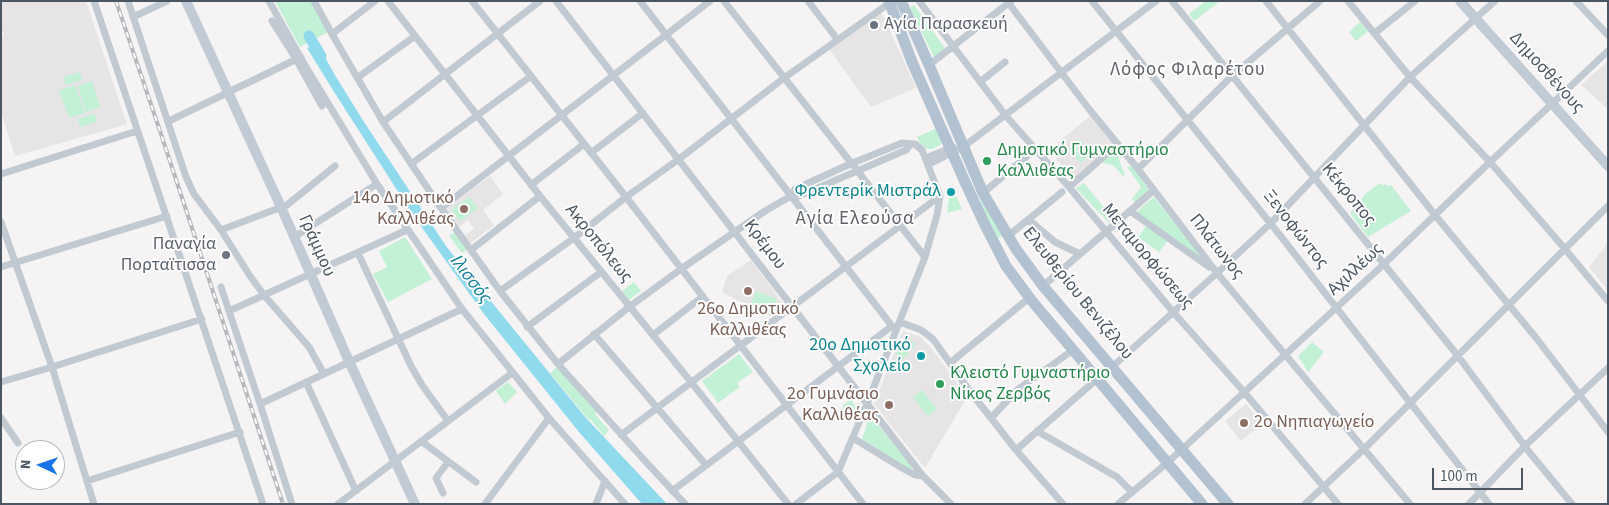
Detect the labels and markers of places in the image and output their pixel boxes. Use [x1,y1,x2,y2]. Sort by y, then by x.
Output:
place label: Αγία Παρασκευή [884,14,1008,36]
marker: Αγία Παρασκευή [868,19,880,31]
place label: Δημοτικό Γυμναστήριο Καλλιθέας [997,140,1169,182]
marker: Δημοτικό Γυμναστήριο Καλλιθέας [981,155,993,167]
place label: Φρεντερίκ Μιστράλ [794,181,941,203]
marker: Φρεντερίκ Μιστράλ [945,186,957,198]
place label: 14ο Δημοτικό Καλλιθέας [352,188,454,230]
marker: 14ο Δημοτικό Καλλιθέας [458,203,470,215]
place label: Παναγία Πορταϊτισσα [121,234,216,276]
marker: Παναγία Πορταϊτισσα [220,249,232,261]
marker: 26ο Δημοτικό Καλλιθέας [742,285,754,297]
place label: 26ο Δημοτικό Καλλιθέας [697,299,799,342]
place label: 20ο Δημοτικό Σχολείο [809,335,911,378]
marker: 20ο Δημοτικό Σχολείο [915,350,927,362]
place label: Κλειστό Γυμναστήριο Νίκος Ζερβός [950,363,1110,406]
marker: Κλειστό Γυμναστήριο Νίκος Ζερβός [934,378,946,390]
place label: 2ο Γυμνάσιο Καλλιθέας [787,384,879,426]
marker: 2ο Γυμνάσιο Καλλιθέας [883,399,895,411]
place label: 2ο Νηπιαγωγείο [1254,412,1374,434]
marker: 2ο Νηπιαγωγείο [1238,417,1250,429]

